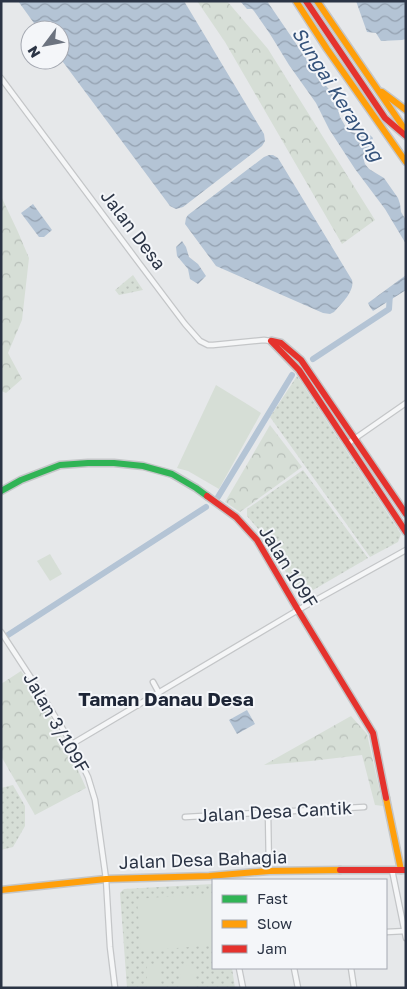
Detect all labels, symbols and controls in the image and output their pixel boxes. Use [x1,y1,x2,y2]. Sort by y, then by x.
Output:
north arrow [20,20,70,70]
water label: Sungai Kerayong [288,22,390,166]
text: N [24,43,44,61]
street label: Jalan Desa [97,185,171,274]
street label: Jalan 109F [255,521,323,612]
street label: Jalan 3/109F [19,668,94,777]
district label: Taman Danau Desa [78,687,254,710]
street label: Jalan Desa Cantik [197,796,353,826]
street label: Jalan Desa Bahagia [118,845,288,873]
legend [212,879,387,969]
text: Fast [257,889,288,907]
text: Slow [257,914,292,932]
text: Jam [257,939,287,957]

